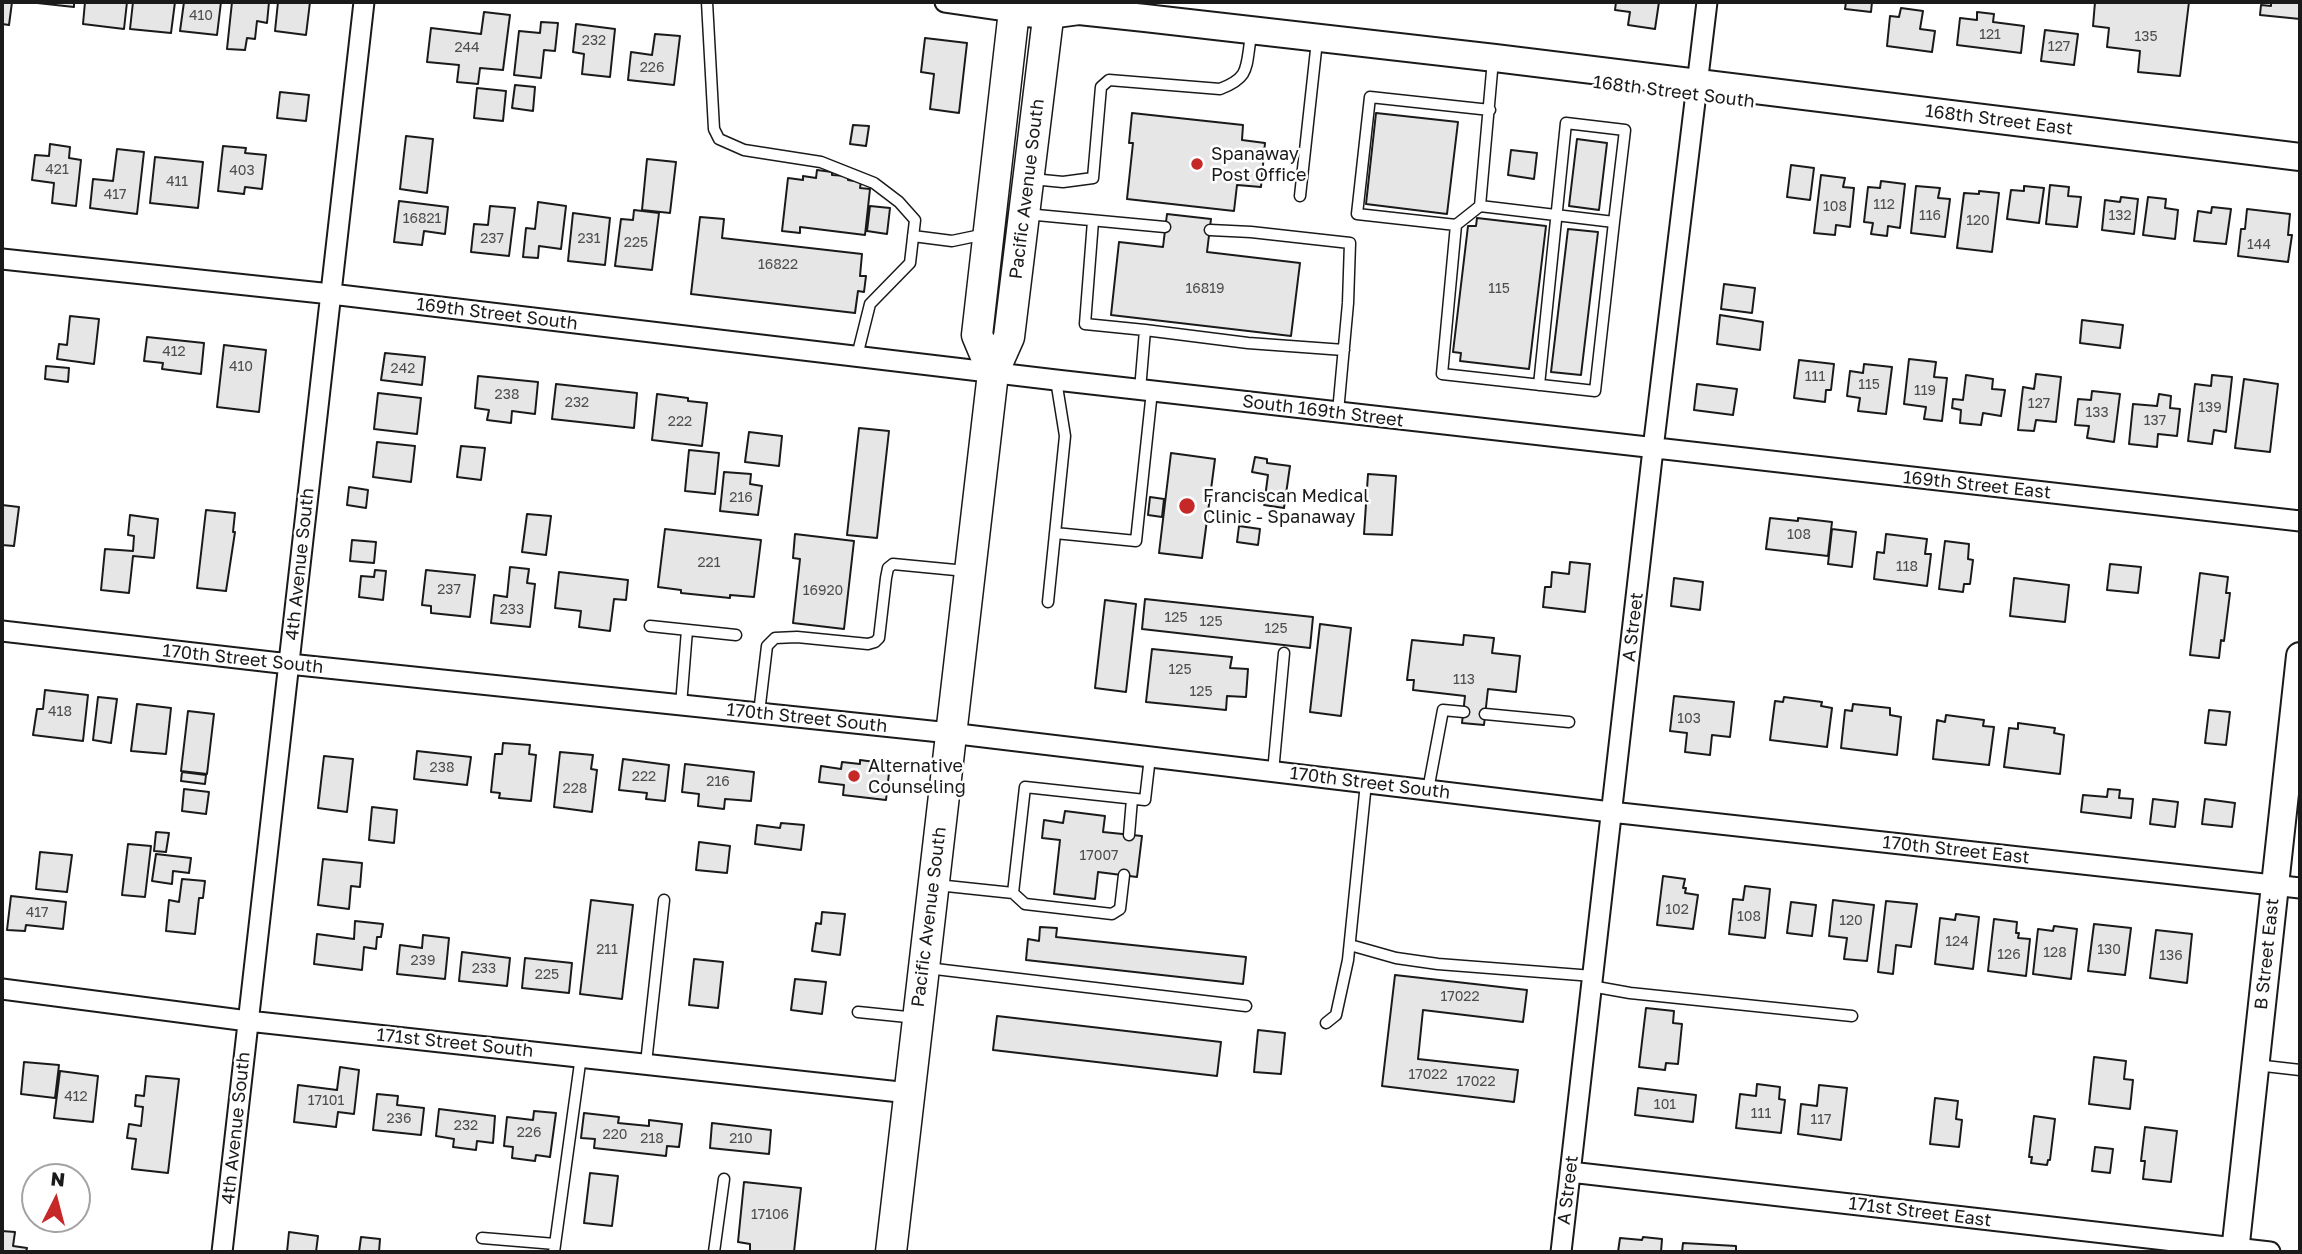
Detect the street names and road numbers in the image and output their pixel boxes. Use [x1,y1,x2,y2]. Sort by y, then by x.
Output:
street label: 168th Street South [1592,71,1756,113]
street label: Pacific Avenue South [1005,98,1049,280]
street label: 168th Street East [1924,100,2074,140]
street label: 169th Street South [415,293,579,335]
street label: South 169th Street [1241,390,1405,432]
street label: 169th Street East [1902,466,2052,504]
street label: 4th Avenue South [281,487,319,641]
street label: A Street [1618,591,1648,663]
street label: 170th Street South [162,640,324,678]
street label: 170th Street South [726,699,888,737]
street label: 170th Street South [1289,762,1451,804]
street label: Pacific Avenue South [907,826,951,1008]
street label: 170th Street East [1881,832,2031,868]
street label: B Street East [2250,897,2284,1011]
street label: 171st Street South [376,1024,534,1062]
street label: 4th Avenue South [217,1051,255,1205]
street label: A Street [1553,1154,1583,1226]
street label: 171st Street East [1847,1193,1993,1231]

